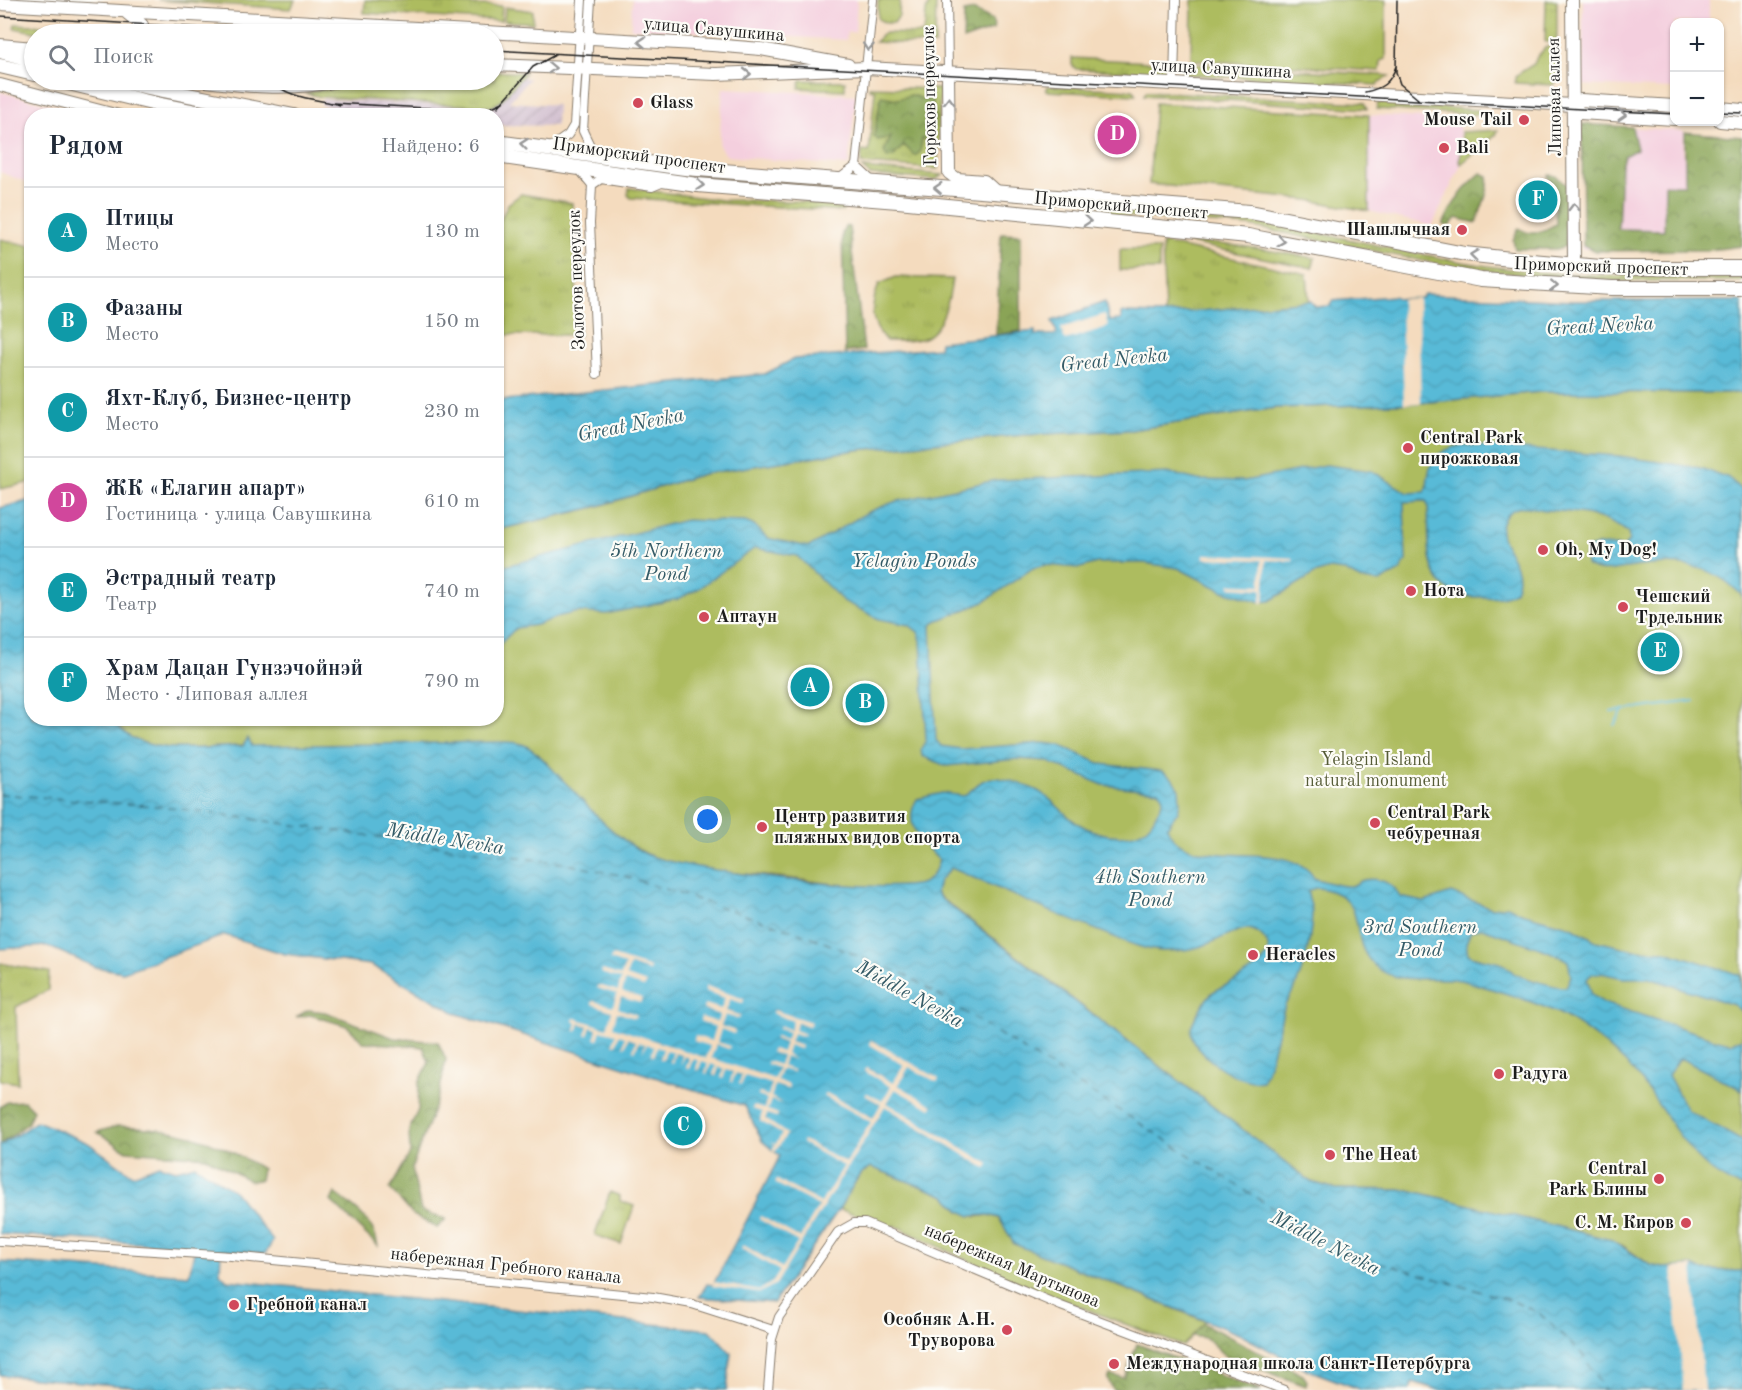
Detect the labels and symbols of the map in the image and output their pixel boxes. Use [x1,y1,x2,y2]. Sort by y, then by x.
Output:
street label: улица Савушкина [643,15,785,45]
street label: Горохов переулок [920,26,940,166]
one-way arrow [637,35,646,48]
street label: Липовая аллея [1545,37,1565,157]
one-way arrow [862,43,875,52]
street label: улица Савушкина [1150,56,1292,82]
one-way arrow [547,61,556,74]
one-way arrow [742,68,751,80]
place label: Glass [650,94,693,112]
marker: Glass [631,96,645,110]
one-way arrow [943,97,955,106]
one-way arrow [1618,109,1627,122]
place label: Mouse Tail [1424,111,1512,129]
pin: D [1098,112,1136,158]
marker: Mouse Tail [1517,113,1531,127]
street label: Приморский проспект [551,135,727,177]
one-way arrow [520,139,529,151]
place label: Bali [1456,139,1489,157]
marker: Bali [1437,141,1451,155]
one-way arrow [695,178,704,191]
pin: F [1518,178,1558,222]
one-way arrow [934,181,943,194]
street label: Приморский проспект [1033,189,1209,223]
one-way arrow [1568,202,1580,211]
street label: Золотов переулок [566,209,588,351]
one-way arrow [1082,214,1092,227]
place label: Шашлычная [1346,221,1450,239]
marker: Шашлычная [1455,223,1469,237]
one-way arrow [1276,234,1286,247]
one-way arrow [1470,249,1479,261]
street label: Приморский проспект [1513,255,1689,279]
one-way arrow [1549,279,1558,292]
water label: Great Nevka [1545,314,1655,340]
water label: Great Nevka [1059,345,1169,377]
water label: Great Nevka [576,406,686,446]
place label: Central Park пирожковая [1420,429,1523,468]
marker: Central Park пирожковая [1401,441,1415,455]
place label: Oh, My Dog! [1555,541,1657,559]
water label: 5th Northern Pond [610,542,722,585]
marker: Oh, My Dog! [1536,543,1550,557]
water label: Yelagin Ponds [851,552,977,572]
place label: Нота [1423,582,1465,600]
marker: Нота [1404,584,1418,598]
place label: Чешский Трдельник [1635,588,1723,627]
marker: Чешский Трдельник [1616,600,1630,614]
place label: Аптаун [716,608,777,626]
marker: Аптаун [697,610,711,624]
pin: E [1640,630,1680,674]
pin: A [790,664,830,710]
pin: B [846,680,884,726]
park label: Yelagin Island natural monument [1305,751,1447,790]
place label: Central Park чебуречная [1387,804,1490,843]
your location [693,805,722,834]
place label: Центр развития пляжных видов спорта [774,808,960,847]
marker: Central Park чебуречная [1368,816,1382,830]
marker: Центр развития пляжных видов спорта [755,820,769,834]
water label: Middle Nevka [384,821,506,859]
water label: 4th Southern Pond [1094,868,1206,911]
water label: 3rd Southern Pond [1363,918,1477,961]
place label: Heracles [1265,946,1336,964]
marker: Heracles [1246,948,1260,962]
water label: Middle Nevka [851,957,966,1033]
place label: Радуга [1511,1065,1568,1083]
marker: Радуга [1492,1067,1506,1081]
pin: C [664,1104,702,1148]
place label: The Heat [1342,1146,1418,1164]
marker: The Heat [1323,1148,1337,1162]
place label: Central Park Блины [1548,1160,1647,1199]
marker: Central Park Блины [1652,1172,1666,1186]
water label: Middle Nevka [1266,1208,1383,1280]
place label: С. М. Киров [1575,1214,1674,1232]
marker: С. М. Киров [1679,1216,1693,1230]
street label: набережная Мартынова [922,1221,1102,1311]
street label: набережная Гребного канала [390,1245,623,1287]
place label: Гребной канал [246,1296,367,1314]
marker: Гребной канал [227,1298,241,1312]
place label: Особняк А.Н. Труворова [883,1311,995,1350]
marker: Особняк А.Н. Труворова [1000,1323,1014,1337]
place label: Международная школа Санкт-Петербурга [1126,1355,1471,1373]
marker: Международная школа Санкт-Петербурга [1107,1357,1121,1371]

